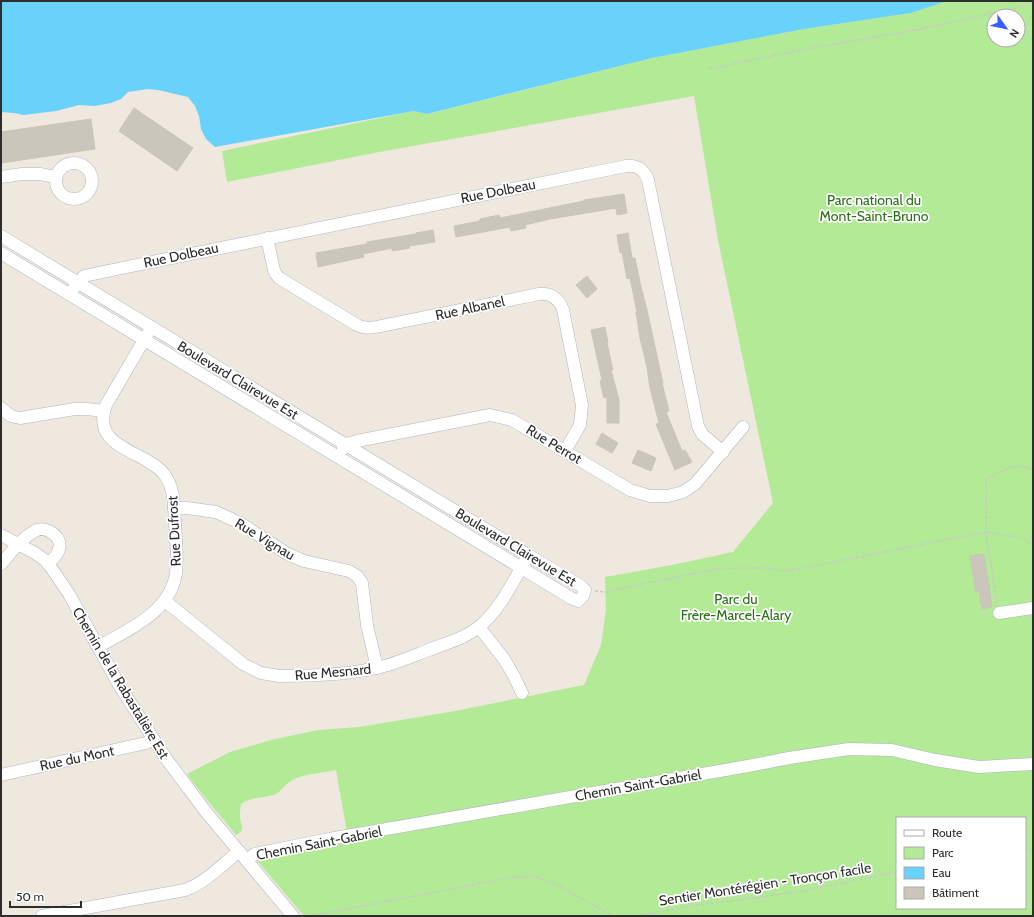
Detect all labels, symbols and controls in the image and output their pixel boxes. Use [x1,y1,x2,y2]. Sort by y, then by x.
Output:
north arrow [986,8,1026,48]
text: N [1006,26,1022,41]
street label: Rue Dolbeau [459,175,537,207]
park label: Parc national du Mont-Saint-Bruno [820,191,929,225]
street label: Rue Dolbeau [142,238,220,272]
street label: Rue Albanel [434,292,507,324]
street label: Boulevard Clairevue Est [174,337,302,423]
street label: Rue Perrot [523,420,585,468]
street label: Rue Dufrost [163,495,185,567]
street label: Boulevard Clairevue Est [452,504,580,590]
street label: Rue Vignau [232,514,298,564]
park label: Parc du Frère-Marcel-Alary [681,590,791,624]
street label: Chemin de la Rabastalière Est [69,604,174,762]
street label: Rue Mesnard [294,660,372,684]
street label: Rue du Mont [38,741,116,775]
street label: Chemin Saint-Gabriel [574,765,703,805]
legend [896,817,1026,909]
street label: Chemin Saint-Gabriel [255,822,384,864]
text: Route [932,825,962,840]
text: Parc [932,845,954,860]
street label: Sentier Montérégien - Tronçon facile [658,858,872,910]
text: Eau [932,865,951,880]
scale bar [10,883,81,909]
text: Bâtiment [932,885,979,900]
text: 50 m [16,889,44,904]

